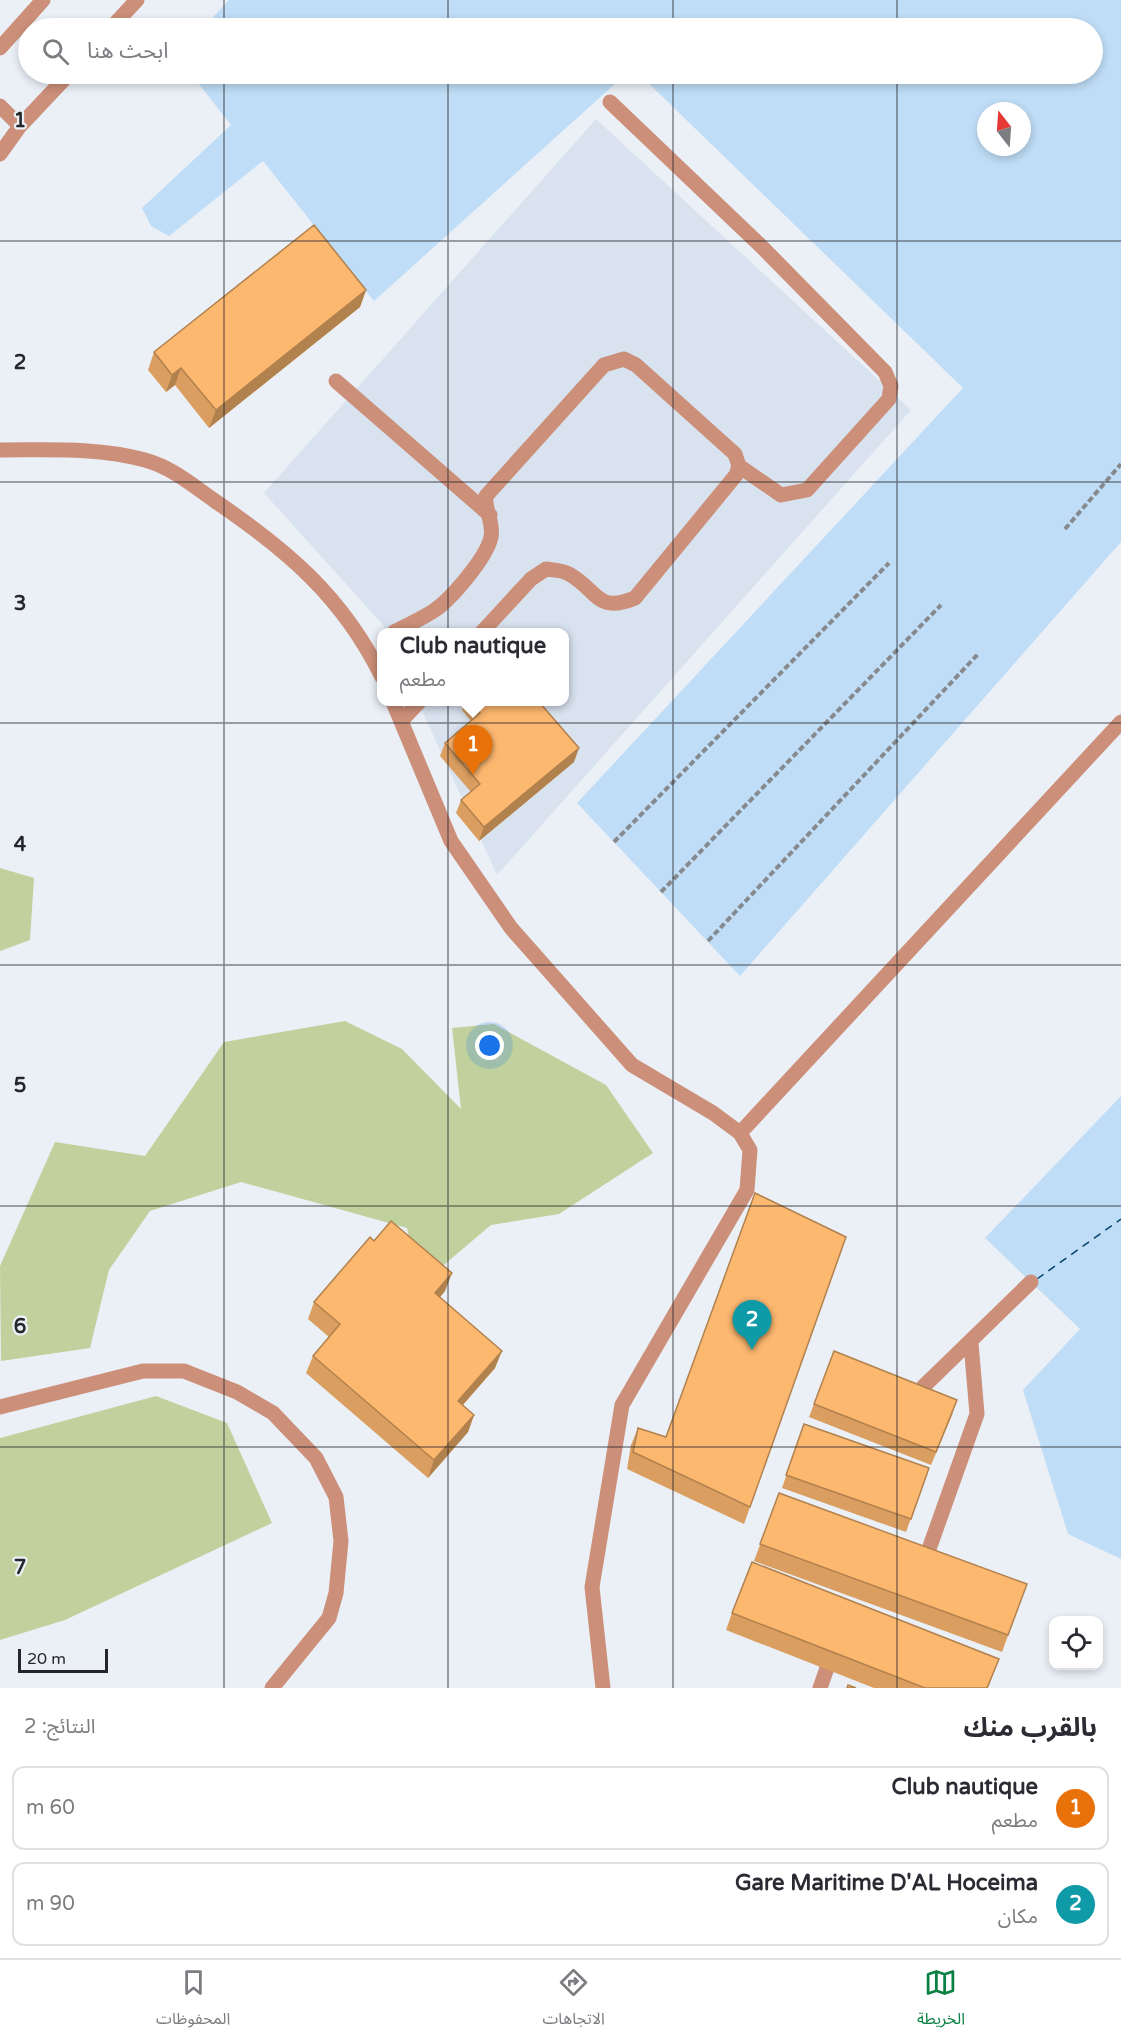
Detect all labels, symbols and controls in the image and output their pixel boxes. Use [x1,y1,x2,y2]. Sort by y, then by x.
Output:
search box [18,18,1103,84]
icon: search [39,35,72,68]
text: ابحث هنا [87,38,169,64]
north arrow [977,102,1031,156]
text: 1 [14,109,26,133]
text: 2 [14,351,26,375]
text: 3 [14,592,26,616]
popup [377,628,569,706]
text: Club nautique [400,633,546,659]
text: مطعم [400,668,446,692]
pin: 1 [454,726,492,775]
text: 4 [14,833,27,857]
your location [475,1031,504,1060]
text: 5 [14,1074,26,1098]
pin: 2 [732,1300,771,1350]
text: 6 [14,1315,26,1339]
text: 7 [14,1556,26,1580]
map controls [1049,1616,1103,1670]
button: locate [1049,1616,1103,1670]
scale bar [18,1646,108,1674]
text: 20 m [27,1649,66,1669]
text: بالقرب منك [963,1712,1097,1743]
text: النتائج: 2 [24,1715,95,1739]
text: Club nautique [892,1774,1038,1800]
text: 60 m [26,1796,75,1820]
text: 1 [1069,1796,1082,1820]
text: مطعم [992,1809,1038,1833]
text: Gare Maritime D'AL Hoceima [735,1870,1038,1896]
text: 90 m [26,1892,75,1916]
text: 2 [1069,1892,1082,1916]
text: مكان [998,1905,1038,1929]
tab: المحفوظات [156,1966,230,2036]
tab: الاتجاهات [542,1966,605,2036]
tab: الخريطة [917,1966,965,2036]

